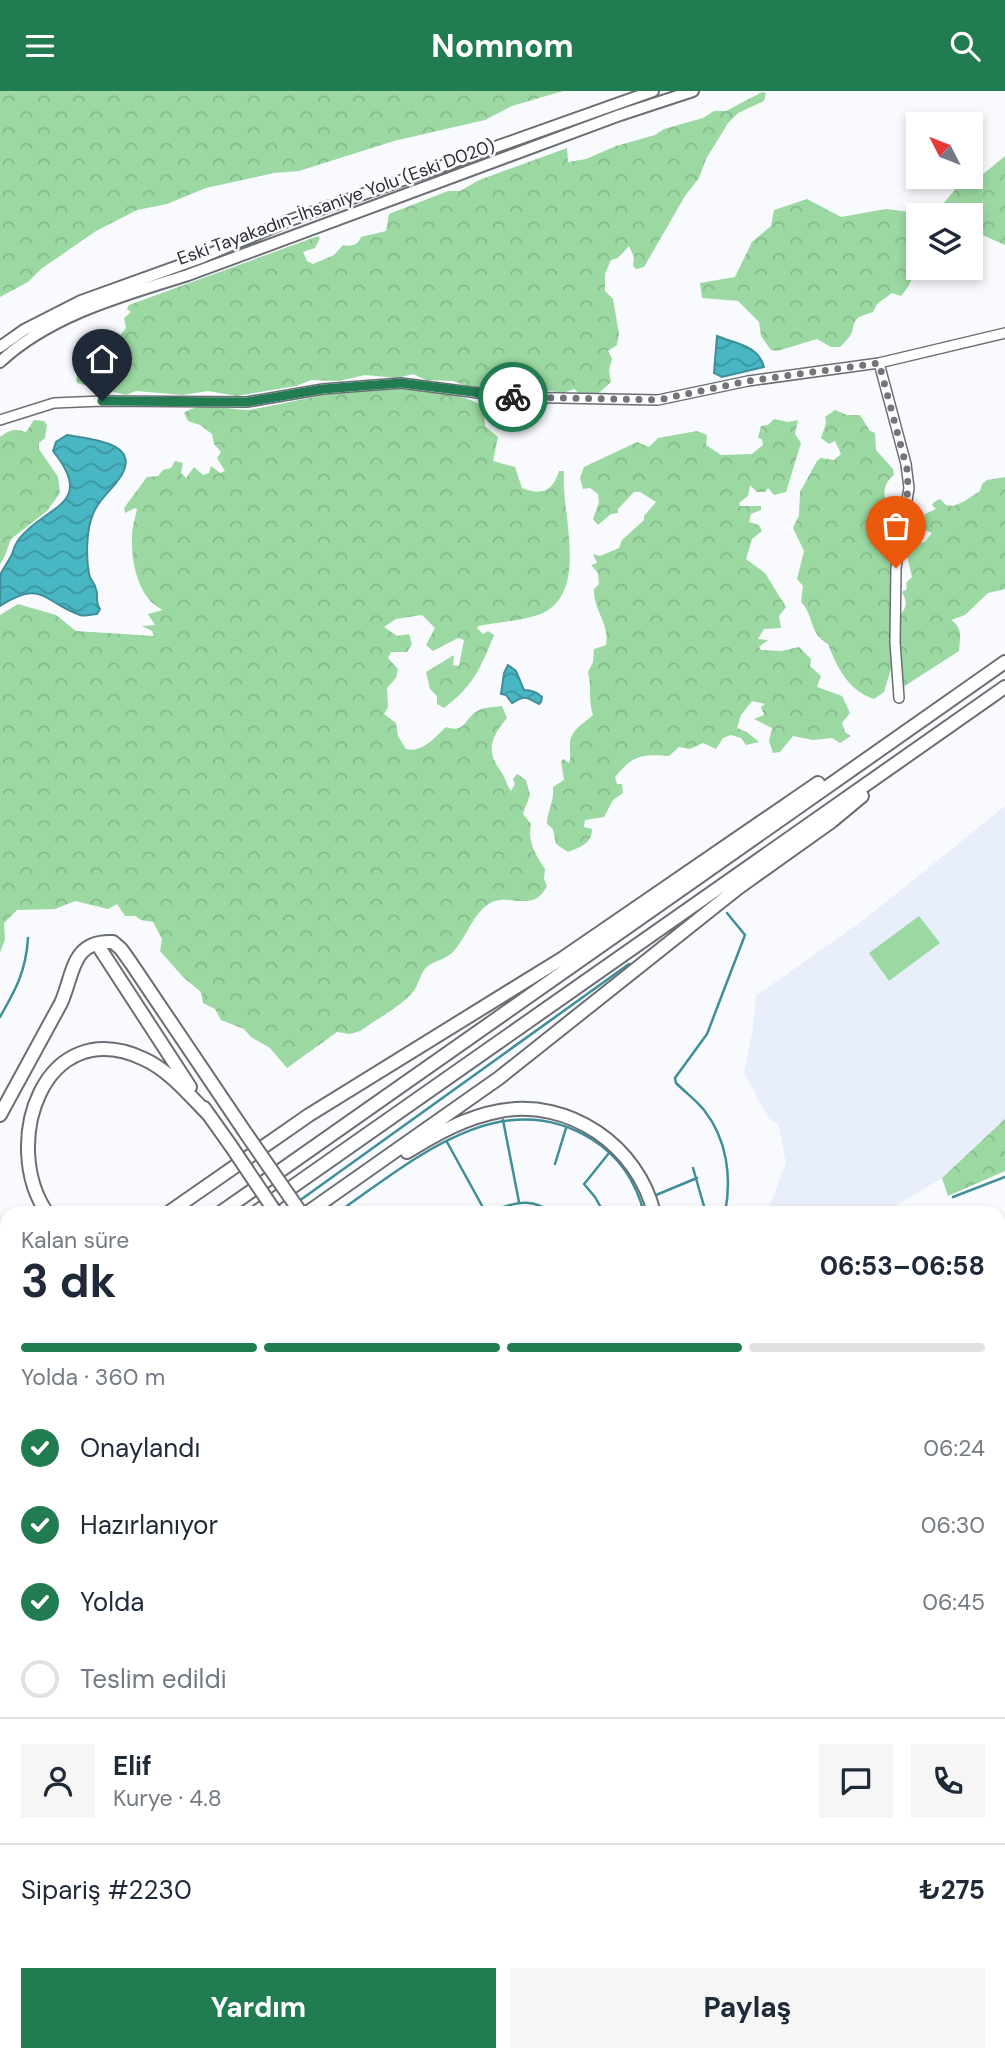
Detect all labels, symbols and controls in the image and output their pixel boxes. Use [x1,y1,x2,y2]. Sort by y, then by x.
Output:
text: Nomnom [431,25,574,67]
icon: menu [21,27,59,65]
icon: search [946,27,984,65]
north arrow [906,112,984,189]
map controls [906,112,983,280]
street label: Eski Tayakadın-İhsaniye Yolu (Eski D020) [174,133,498,271]
button: layers [906,203,983,280]
pin [72,329,132,401]
icon: home [83,340,121,378]
courier [478,362,548,432]
icon: bike [494,378,532,416]
pin [866,496,926,568]
icon: bag [877,507,915,545]
text: Kalan süre [21,1225,129,1255]
text: 06:53–06:58 [820,1249,985,1283]
text: 3 dk [21,1251,116,1311]
text: Yolda · 360 m [21,1362,165,1392]
icon: check [21,1429,59,1467]
text: Onaylandı [80,1431,200,1465]
text: 06:24 [923,1433,985,1463]
icon: check [21,1506,59,1544]
text: Hazırlanıyor [80,1508,218,1542]
text: 06:30 [921,1510,985,1540]
icon: check [21,1583,59,1621]
text: Yolda [80,1585,144,1619]
text: 06:45 [922,1587,985,1617]
text: Teslim edildi [80,1662,227,1696]
button: person [21,1744,95,1818]
button: chat [819,1744,893,1818]
button: phone [911,1744,985,1818]
text: Elif [113,1749,152,1783]
text: Kurye · 4.8 [113,1783,222,1813]
text: Sipariş #2230 [21,1873,192,1907]
text: ₺275 [919,1873,985,1907]
button: Yardım [21,1968,496,2048]
button: Paylaş [510,1968,985,2048]

